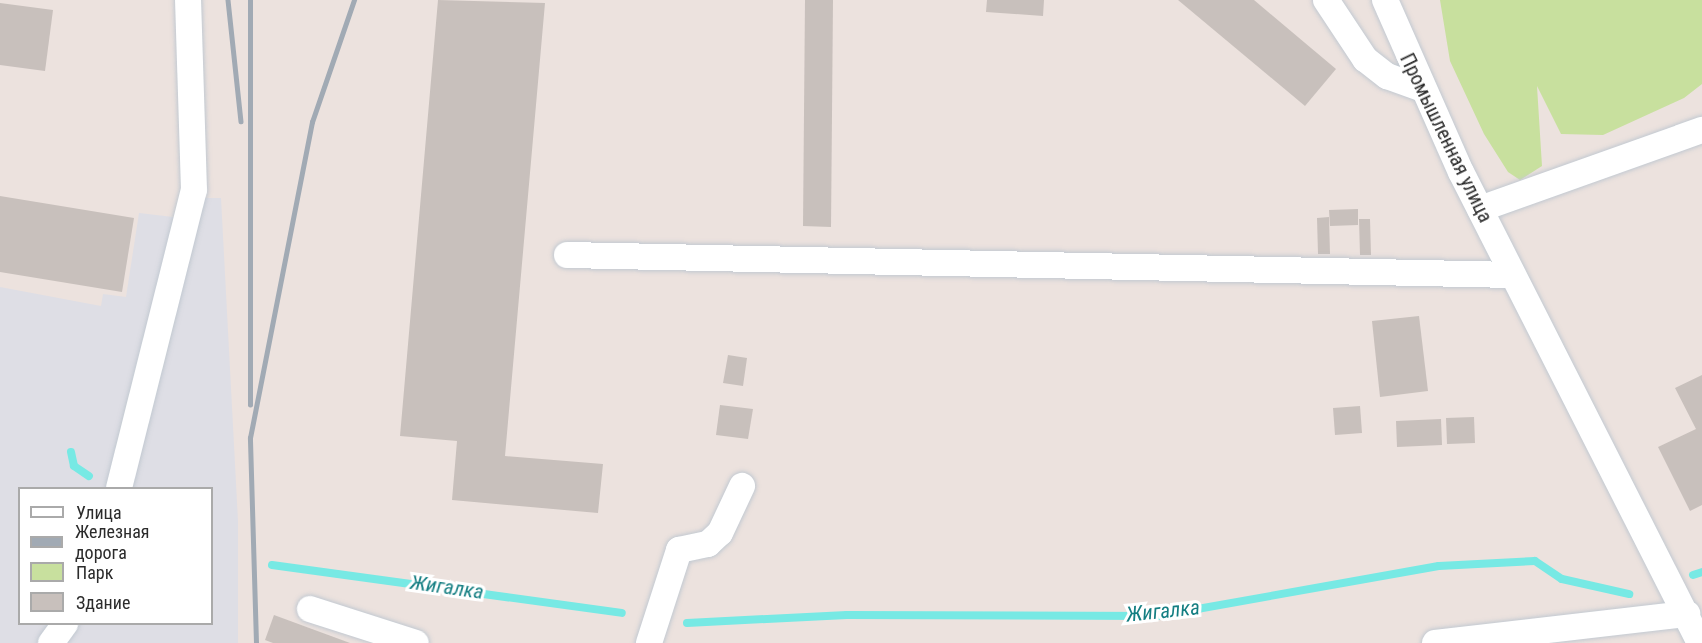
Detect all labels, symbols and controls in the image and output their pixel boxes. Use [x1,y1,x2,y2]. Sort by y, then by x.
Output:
street label: Промышленная улица [1395,50,1497,226]
legend [18,487,213,625]
text: Улица [76,502,122,523]
text: Железная дорога [75,521,150,563]
text: Парк [76,562,113,583]
water label: Жигалка [409,569,485,605]
text: Здание [76,592,130,613]
water label: Жигалка [1125,595,1201,627]

